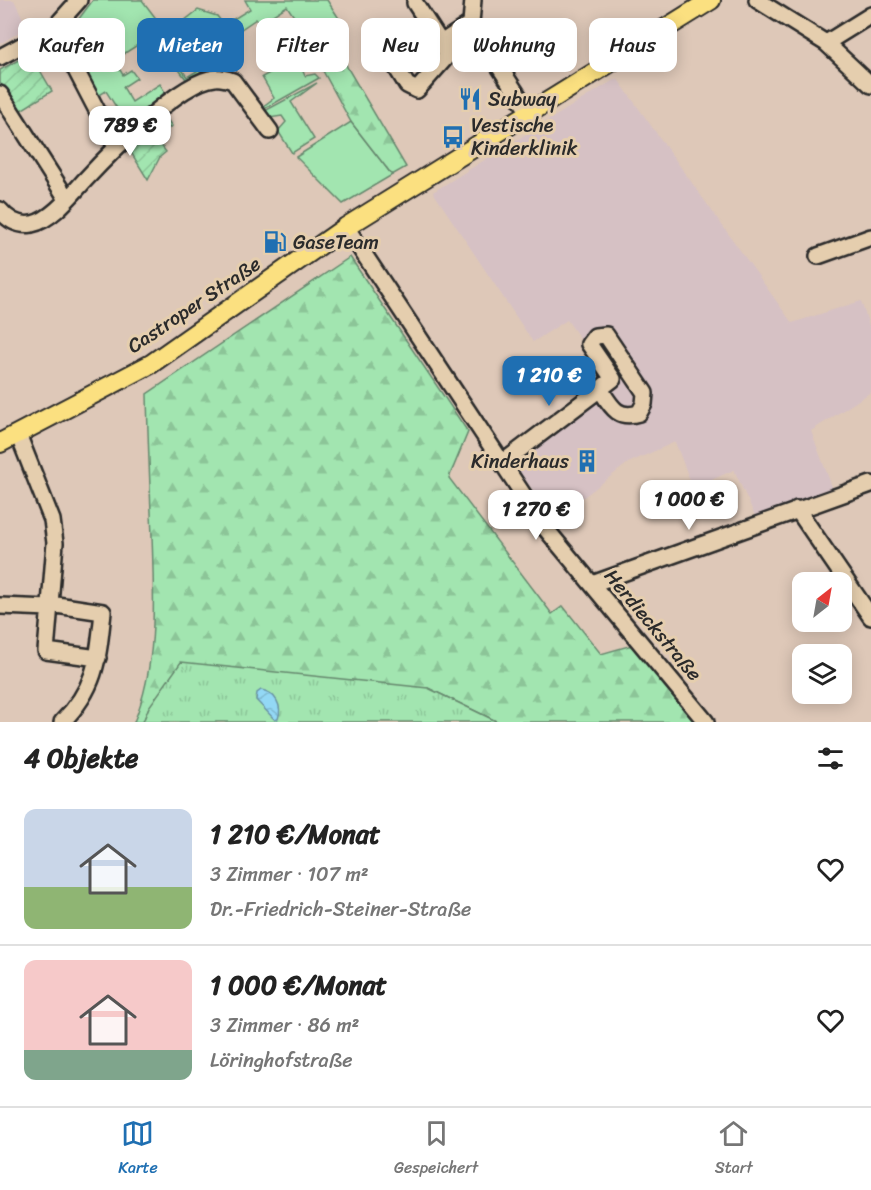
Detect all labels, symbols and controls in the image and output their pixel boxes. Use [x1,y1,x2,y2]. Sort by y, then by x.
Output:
chip: Kaufen [18,18,125,72]
chip: Mieten [137,18,244,72]
chip: Filter [256,18,349,72]
chip: Neu [361,18,440,72]
chip: Wohnung [452,18,577,72]
chip: Haus [589,18,677,72]
place label: Subway [488,82,557,117]
restaurant icon: Subway [457,86,483,112]
pin: 789 € [88,106,172,157]
text: 789 € [103,108,157,143]
place label: Vestische Kinderklinik [471,108,578,166]
bus stop icon: Vestische Kinderklinik [440,124,466,150]
place label: GaseTeam [293,225,379,260]
fuel station icon: GaseTeam [262,229,288,255]
street label: Castroper Straße [120,247,268,363]
pin: 1 210 € [494,356,604,407]
text: 1 210 € [516,358,582,393]
place label: Kinderhaus [471,444,570,479]
building icon: Kinderhaus [574,448,600,474]
pin: 1 000 € [634,480,744,531]
text: 1 000 € [654,482,724,517]
pin: 1 270 € [481,490,591,541]
text: 1 270 € [502,492,570,527]
street label: Herdieckstraße [595,561,711,689]
north arrow [792,572,852,632]
map controls [792,572,852,704]
button: layers [792,644,852,704]
text: 4 Objekte [24,735,138,781]
icon: filters [814,742,847,775]
text: 1 210 €/Monat [210,811,380,857]
icon: home [72,833,144,905]
icon: heart [814,853,847,886]
text: 3 Zimmer · 107 m² [210,857,369,892]
text: Dr.-Friedrich-Steiner-Straße [210,892,471,927]
text: 1 000 €/Monat [210,962,387,1008]
icon: home [72,984,144,1056]
icon: heart [814,1004,847,1037]
text: 3 Zimmer · 86 m² [210,1008,359,1043]
text: Löringhofstraße [210,1043,353,1078]
tab: Karte [118,1117,158,1182]
tab: Gespeichert [394,1117,478,1182]
tab: Start [715,1117,753,1182]

